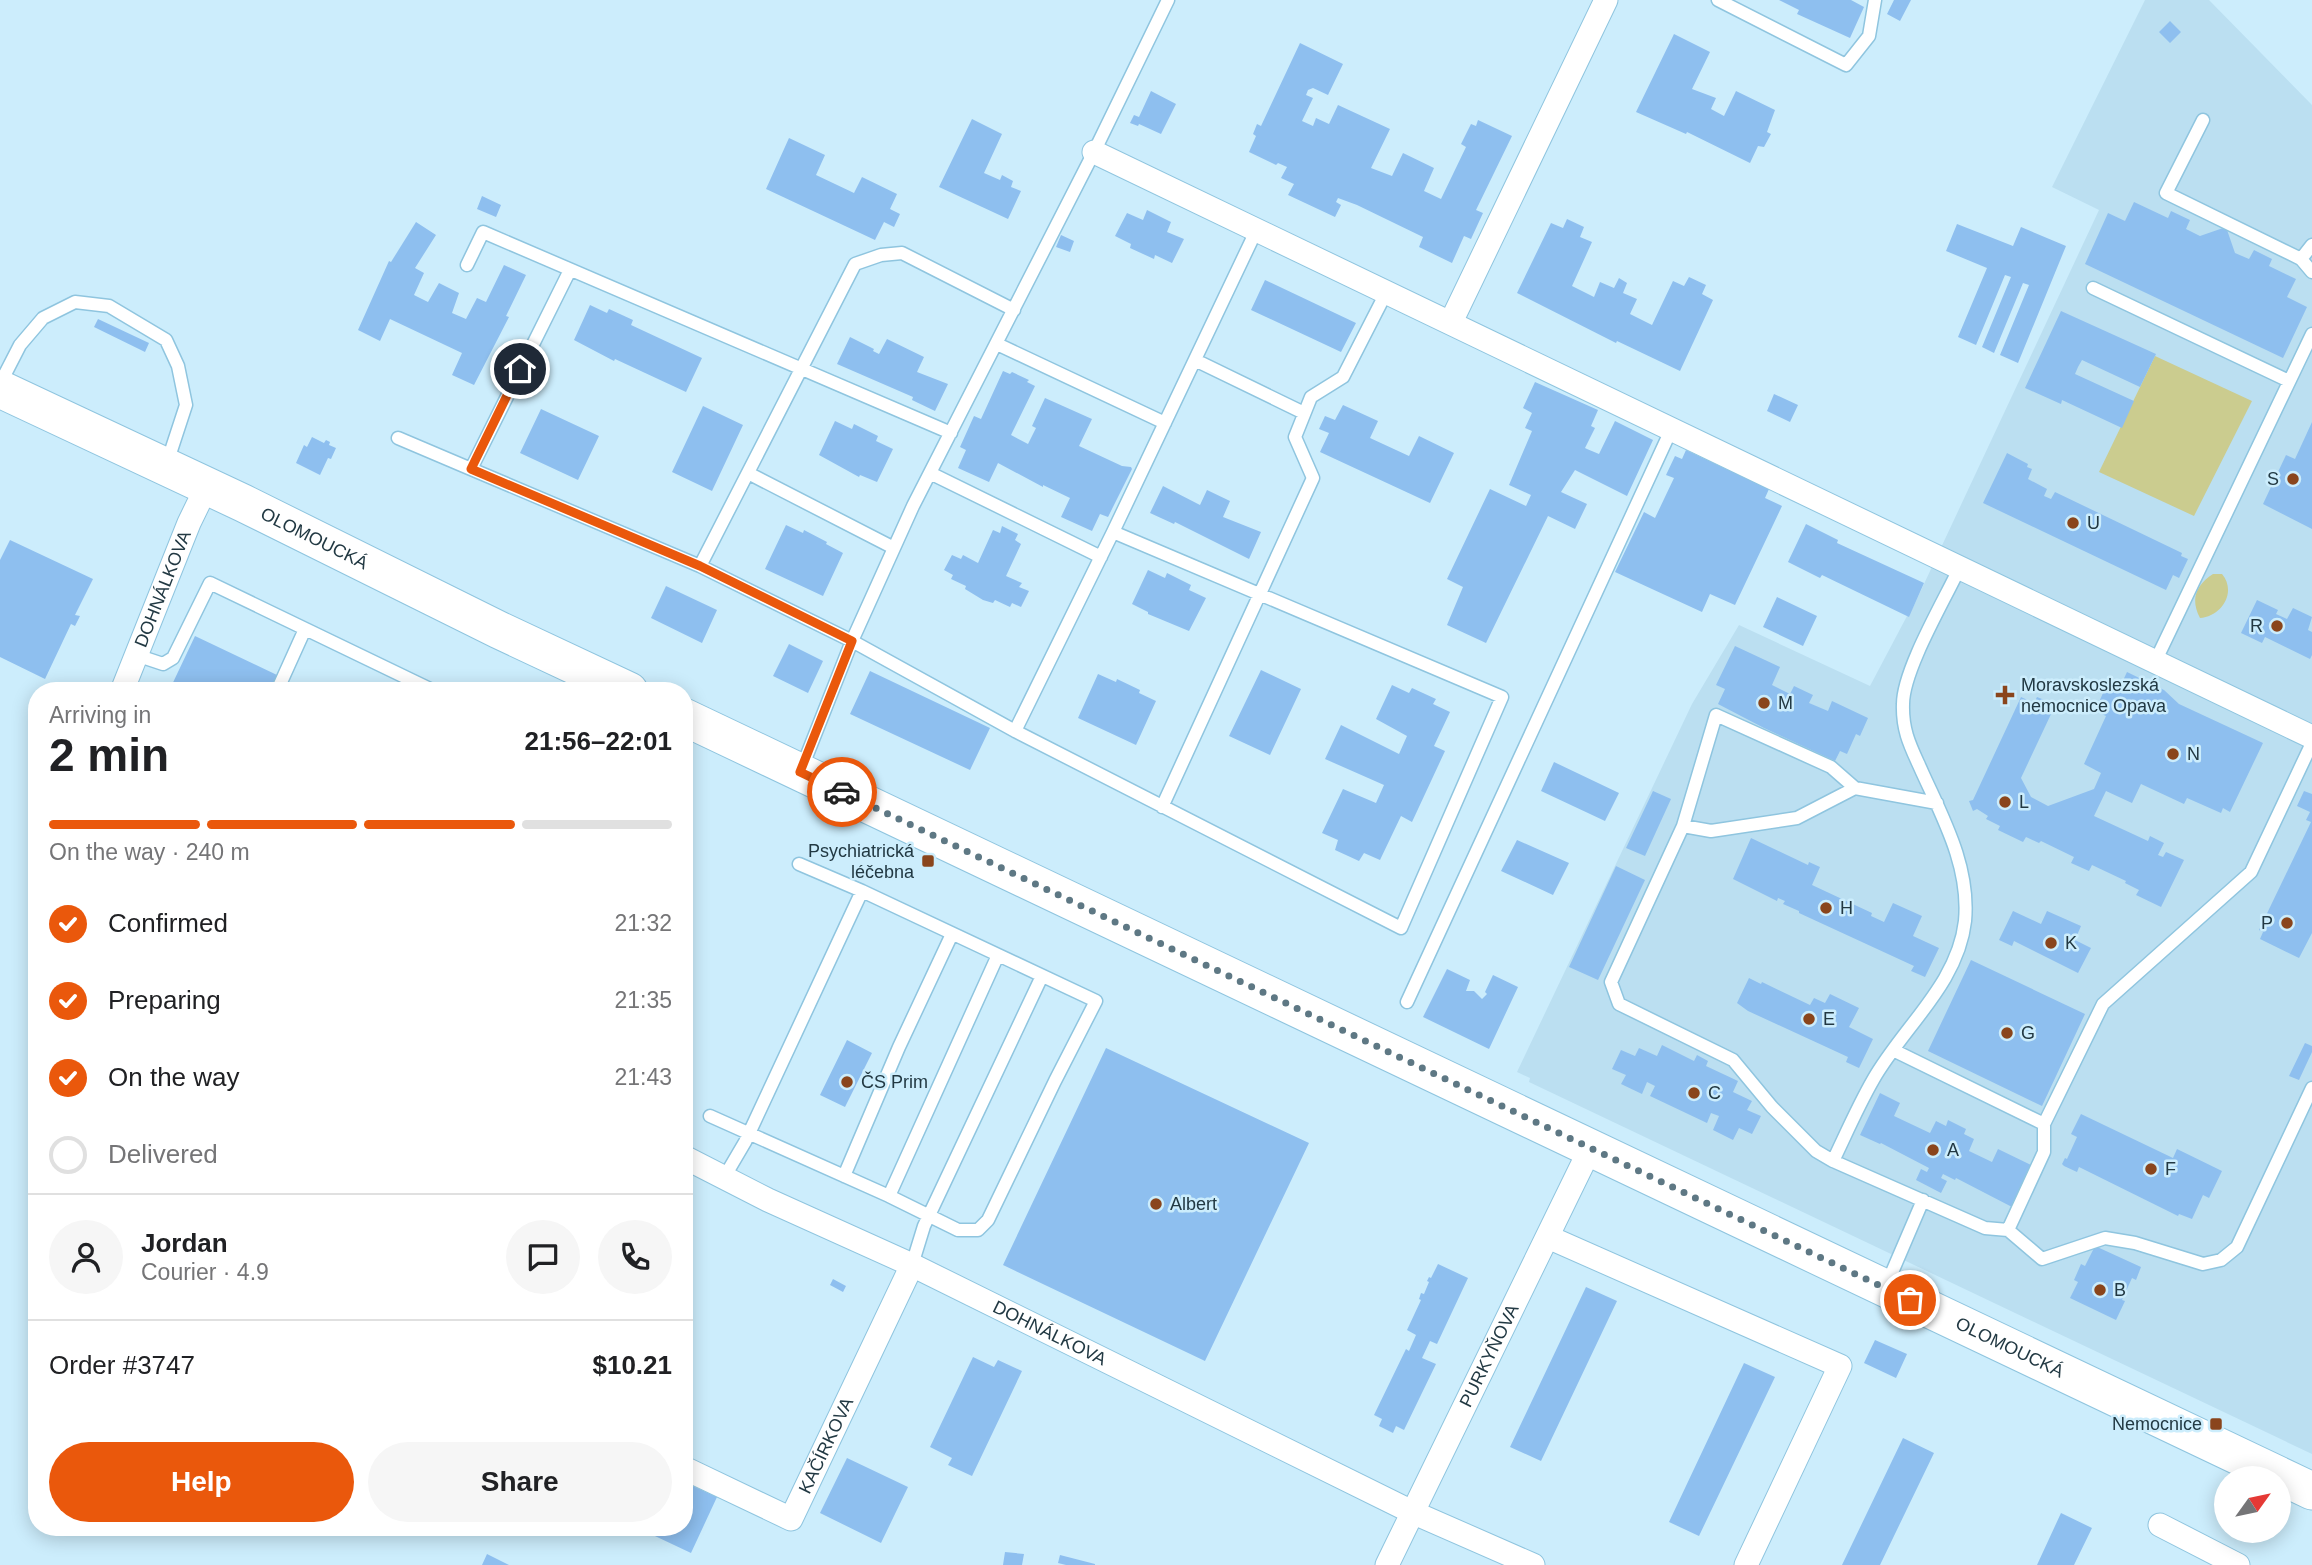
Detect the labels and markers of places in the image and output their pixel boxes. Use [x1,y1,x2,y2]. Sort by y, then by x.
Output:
pin [490,339,550,399]
place label: S [2267,469,2279,489]
marker: S [2285,471,2301,487]
place label: U [2087,513,2100,533]
marker: U [2065,515,2081,531]
place label: R [2250,616,2263,636]
marker: R [2269,618,2285,634]
place label: Moravskoslezská nemocnice Opava [2021,675,2167,716]
marker: Moravskoslezská nemocnice Opava [1995,685,2015,705]
place label: M [1778,693,1793,713]
marker: M [1756,695,1772,711]
place label: N [2187,744,2200,764]
marker: N [2165,746,2181,762]
place label: L [2019,792,2029,812]
marker: L [1997,794,2013,810]
place label: Psychiatrická léčebna [808,841,915,882]
marker: Psychiatrická léčebna [920,853,936,869]
place label: H [1840,898,1853,918]
marker: H [1818,900,1834,916]
place label: P [2261,913,2273,933]
marker: P [2279,915,2295,931]
place label: K [2065,933,2077,953]
marker: K [2043,935,2059,951]
place label: E [1823,1009,1835,1029]
marker: E [1801,1011,1817,1027]
place label: G [2021,1023,2035,1043]
marker: G [1999,1025,2015,1041]
place label: ČS Prim [861,1071,928,1092]
marker: ČS Prim [839,1074,855,1090]
place label: C [1708,1083,1721,1103]
marker: C [1686,1085,1702,1101]
place label: A [1947,1140,1959,1160]
marker: A [1925,1142,1941,1158]
place label: F [2165,1159,2176,1179]
marker: F [2143,1161,2159,1177]
place label: Albert [1170,1194,1217,1214]
marker: Albert [1148,1196,1164,1212]
pin [1880,1270,1940,1330]
place label: B [2114,1280,2126,1300]
marker: B [2092,1282,2108,1298]
place label: Nemocnice [2112,1414,2202,1434]
marker: Nemocnice [2208,1416,2224,1432]

